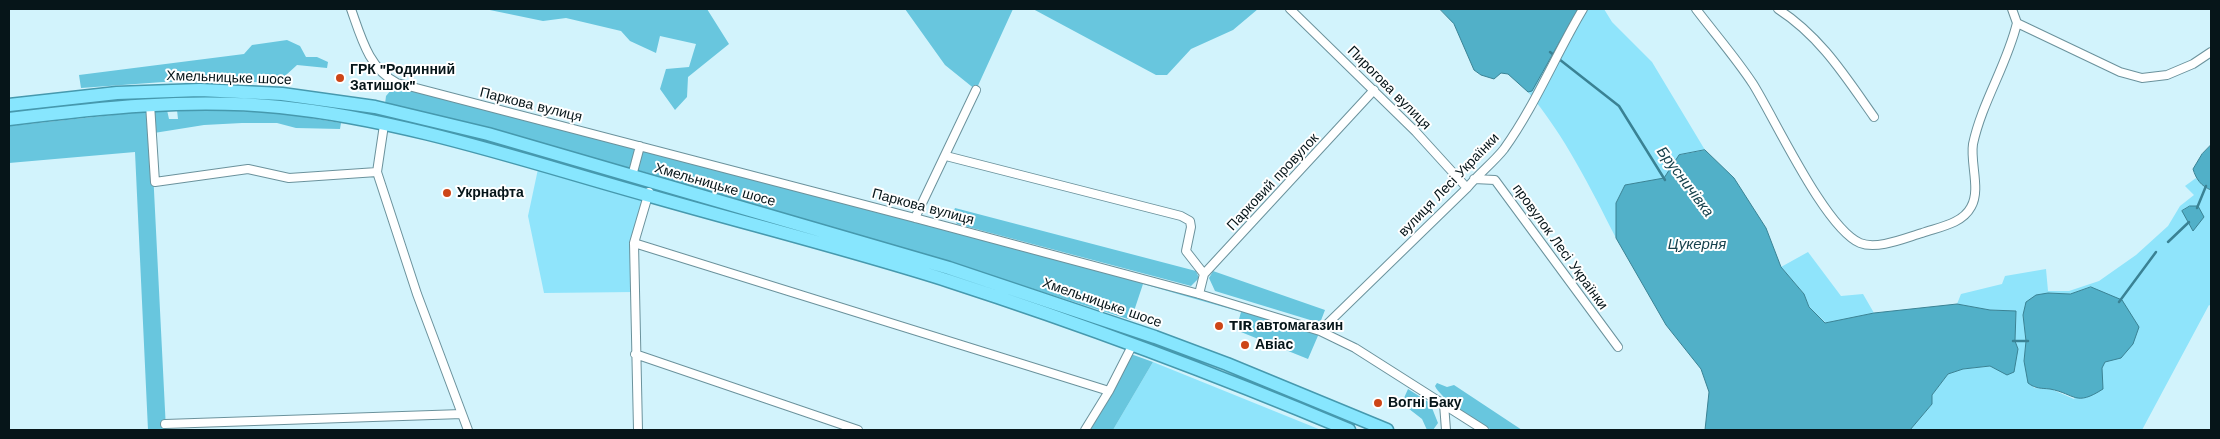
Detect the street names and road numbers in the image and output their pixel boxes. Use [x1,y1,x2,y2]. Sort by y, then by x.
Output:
street label: Пирогова вулиця [1344,43,1434,133]
street label: Хмельницьке шосе [166,67,292,89]
street label: Паркова вулиця [478,84,584,126]
street label: Парковий провулок [1224,130,1322,234]
street label: вулиця Лесі Українки [1395,130,1503,240]
street label: Хмельницьке шосе [652,160,778,210]
street label: провулок Лесі Українки [1509,181,1611,313]
street label: Паркова вулиця [870,185,976,229]
street label: Хмельницьке шосе [1040,275,1164,331]

